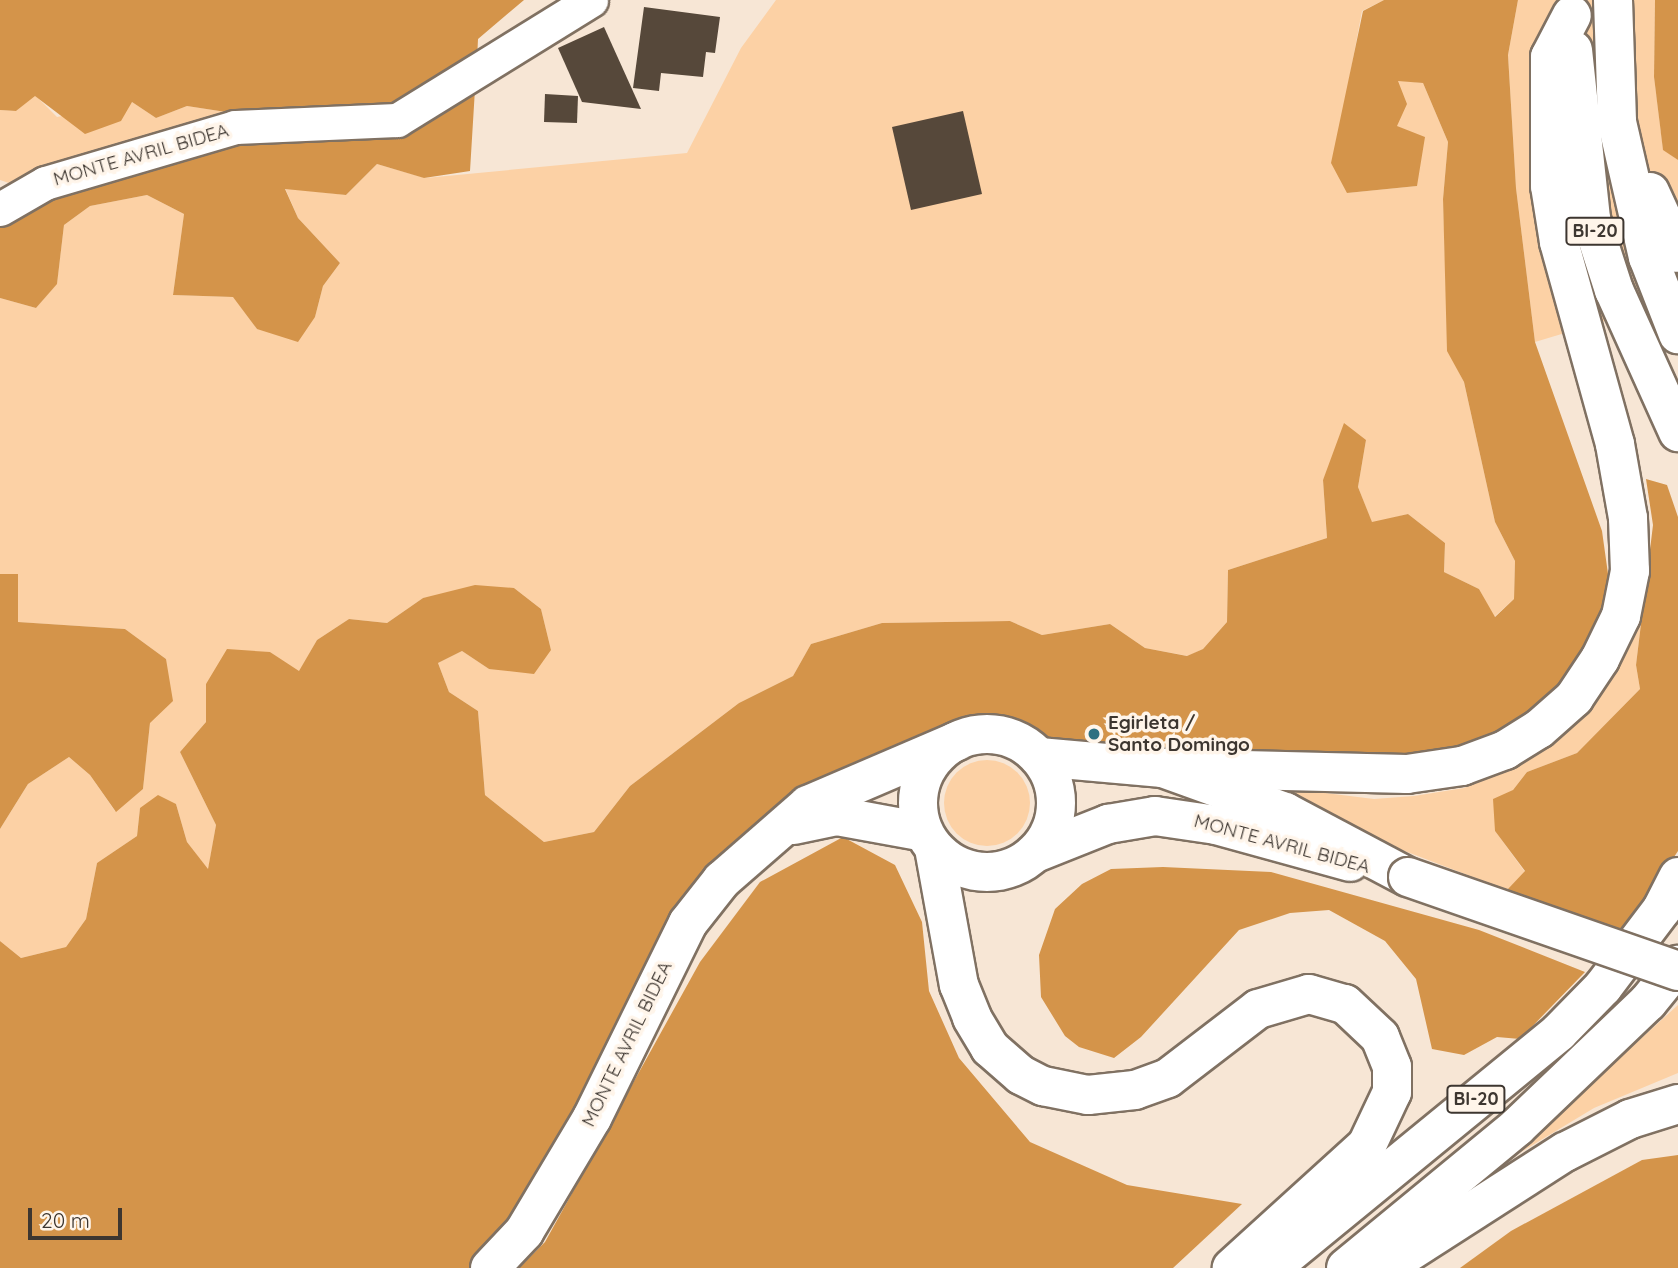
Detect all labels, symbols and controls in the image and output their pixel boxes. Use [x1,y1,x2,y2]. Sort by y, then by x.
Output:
street label: MONTE AVRIL BIDEA [51,119,231,191]
road number: BI-20 [1565,216,1625,246]
place label: Egirleta / Santo Domingo [1108,712,1250,756]
marker: Egirleta / Santo Domingo [1086,726,1102,742]
street label: MONTE AVRIL BIDEA [1191,810,1373,878]
street label: MONTE AVRIL BIDEA [577,957,677,1131]
road number: BI-20 [1446,1084,1506,1114]
scale bar [32,1194,126,1238]
text: 20 m [41,1207,90,1233]

